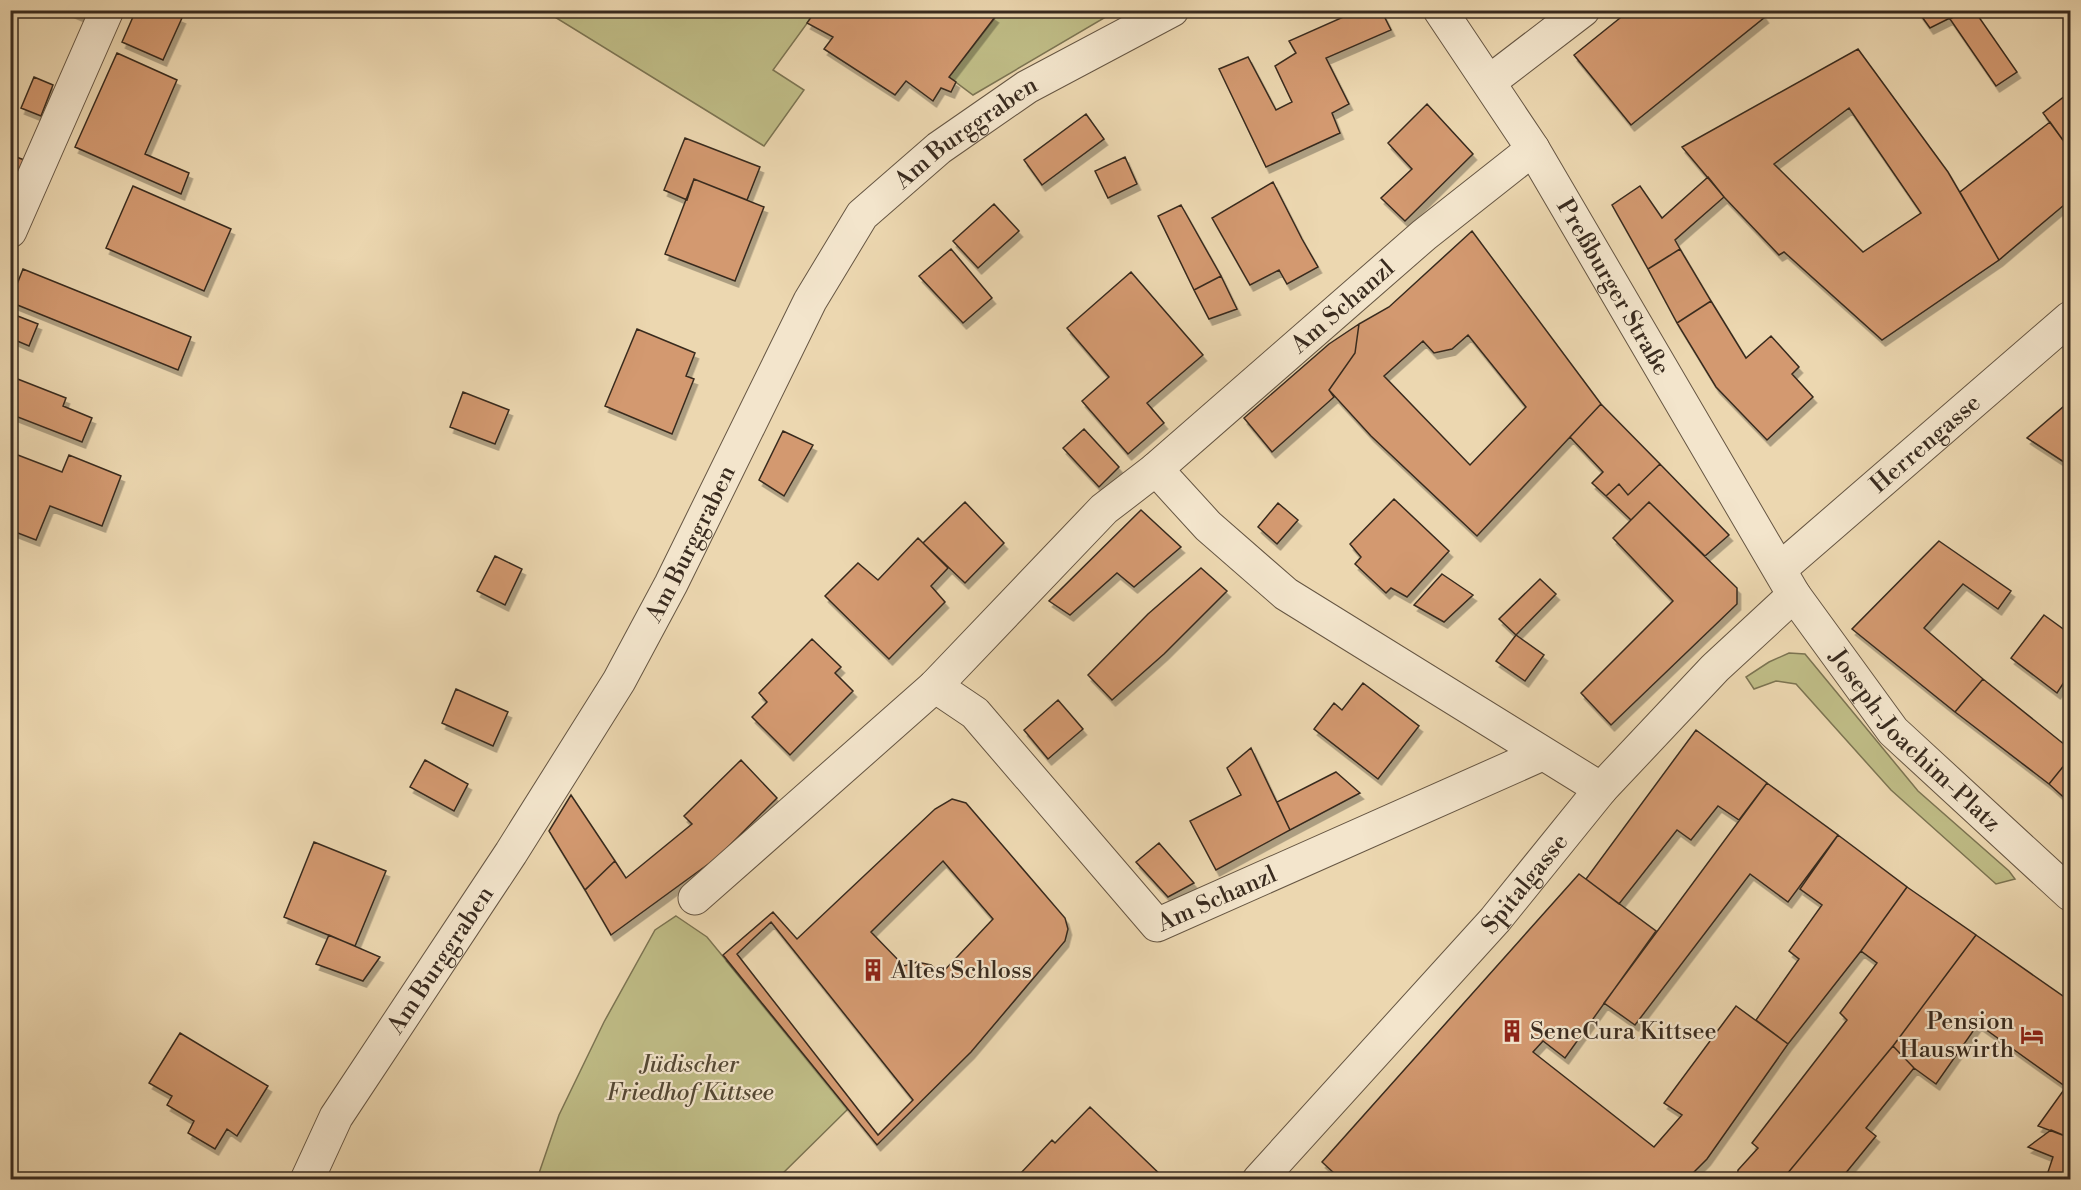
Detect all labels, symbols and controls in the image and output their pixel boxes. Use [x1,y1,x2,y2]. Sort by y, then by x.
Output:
street label: Am Burggraben [888,70,1043,197]
street label: Preßburger Straße [1549,194,1676,381]
street label: Am Schanzl [1284,254,1401,361]
street label: Herrengasse [1864,388,1987,500]
street label: Am Burggraben [639,461,743,628]
street label: Joseph-Joachim-Platz [1822,643,2007,839]
street label: Spitalgasse [1475,828,1575,941]
street label: Am Schanzl [1152,860,1282,939]
street label: Am Burggraben [381,881,501,1041]
place label: Altes Schloss [890,956,1032,986]
building icon: Altes Schloss [860,957,886,983]
place label: Pension Hauswirth [1899,1007,2014,1065]
place label: SeneCura Kittsee [1530,1017,1717,1047]
building icon: SeneCura Kittsee [1499,1018,1525,1044]
hotel icon: Pension Hauswirth [2019,1022,2045,1048]
park label: Jüdischer Friedhof Kittsee [606,1050,774,1108]

